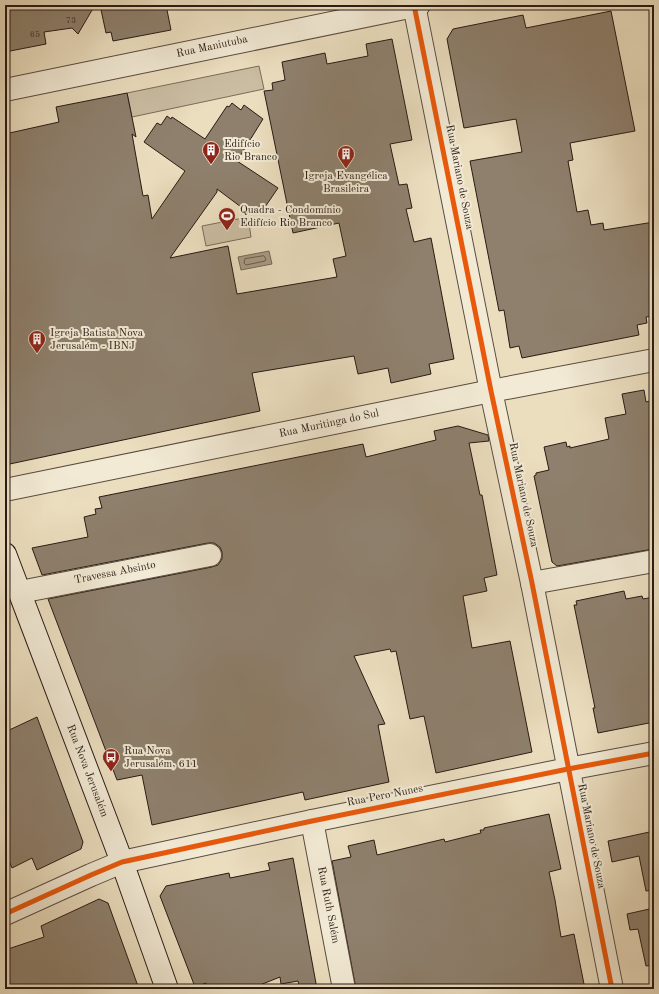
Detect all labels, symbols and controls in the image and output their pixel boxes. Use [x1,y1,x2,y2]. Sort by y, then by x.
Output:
house number: 73 [66,16,76,25]
house number: 65 [30,30,40,39]
street label: Rua Maniutuba [175,34,249,60]
street label: Rua Mariano de Souza [443,124,475,231]
place label: Edifício Rio Branco [224,139,277,163]
building icon: Edifício Rio Branco [201,140,221,165]
building icon: Igreja Evangélica Brasileira [336,144,356,169]
place label: Igreja Evangélica Brasileira [304,171,388,195]
place label: Quadra - Condomínio Edifício Rio Branco [240,205,341,229]
sports icon: Quadra - Condomínio Edifício Rio Branco [217,206,237,231]
place label: Igreja Batista Nova Jerusalém - IBNJ [50,328,144,352]
building icon: Igreja Batista Nova Jerusalém - IBNJ [27,329,47,354]
street label: Rua Muritinga do Sul [278,408,380,440]
street label: Rua Mariano de Souza [507,442,540,549]
street label: Travessa Absinto [73,560,157,586]
street label: Rua Nova Jerusalém [64,723,110,819]
place label: Rua Nova Jerusalém, 611 [124,746,198,770]
bus stop icon: Rua Nova Jerusalém, 611 [101,747,121,772]
street label: Rua Pero Nunes [346,783,424,809]
street label: Rua Mariano de Souza [575,783,607,890]
street label: Rua Ruth Salém [315,866,341,945]

